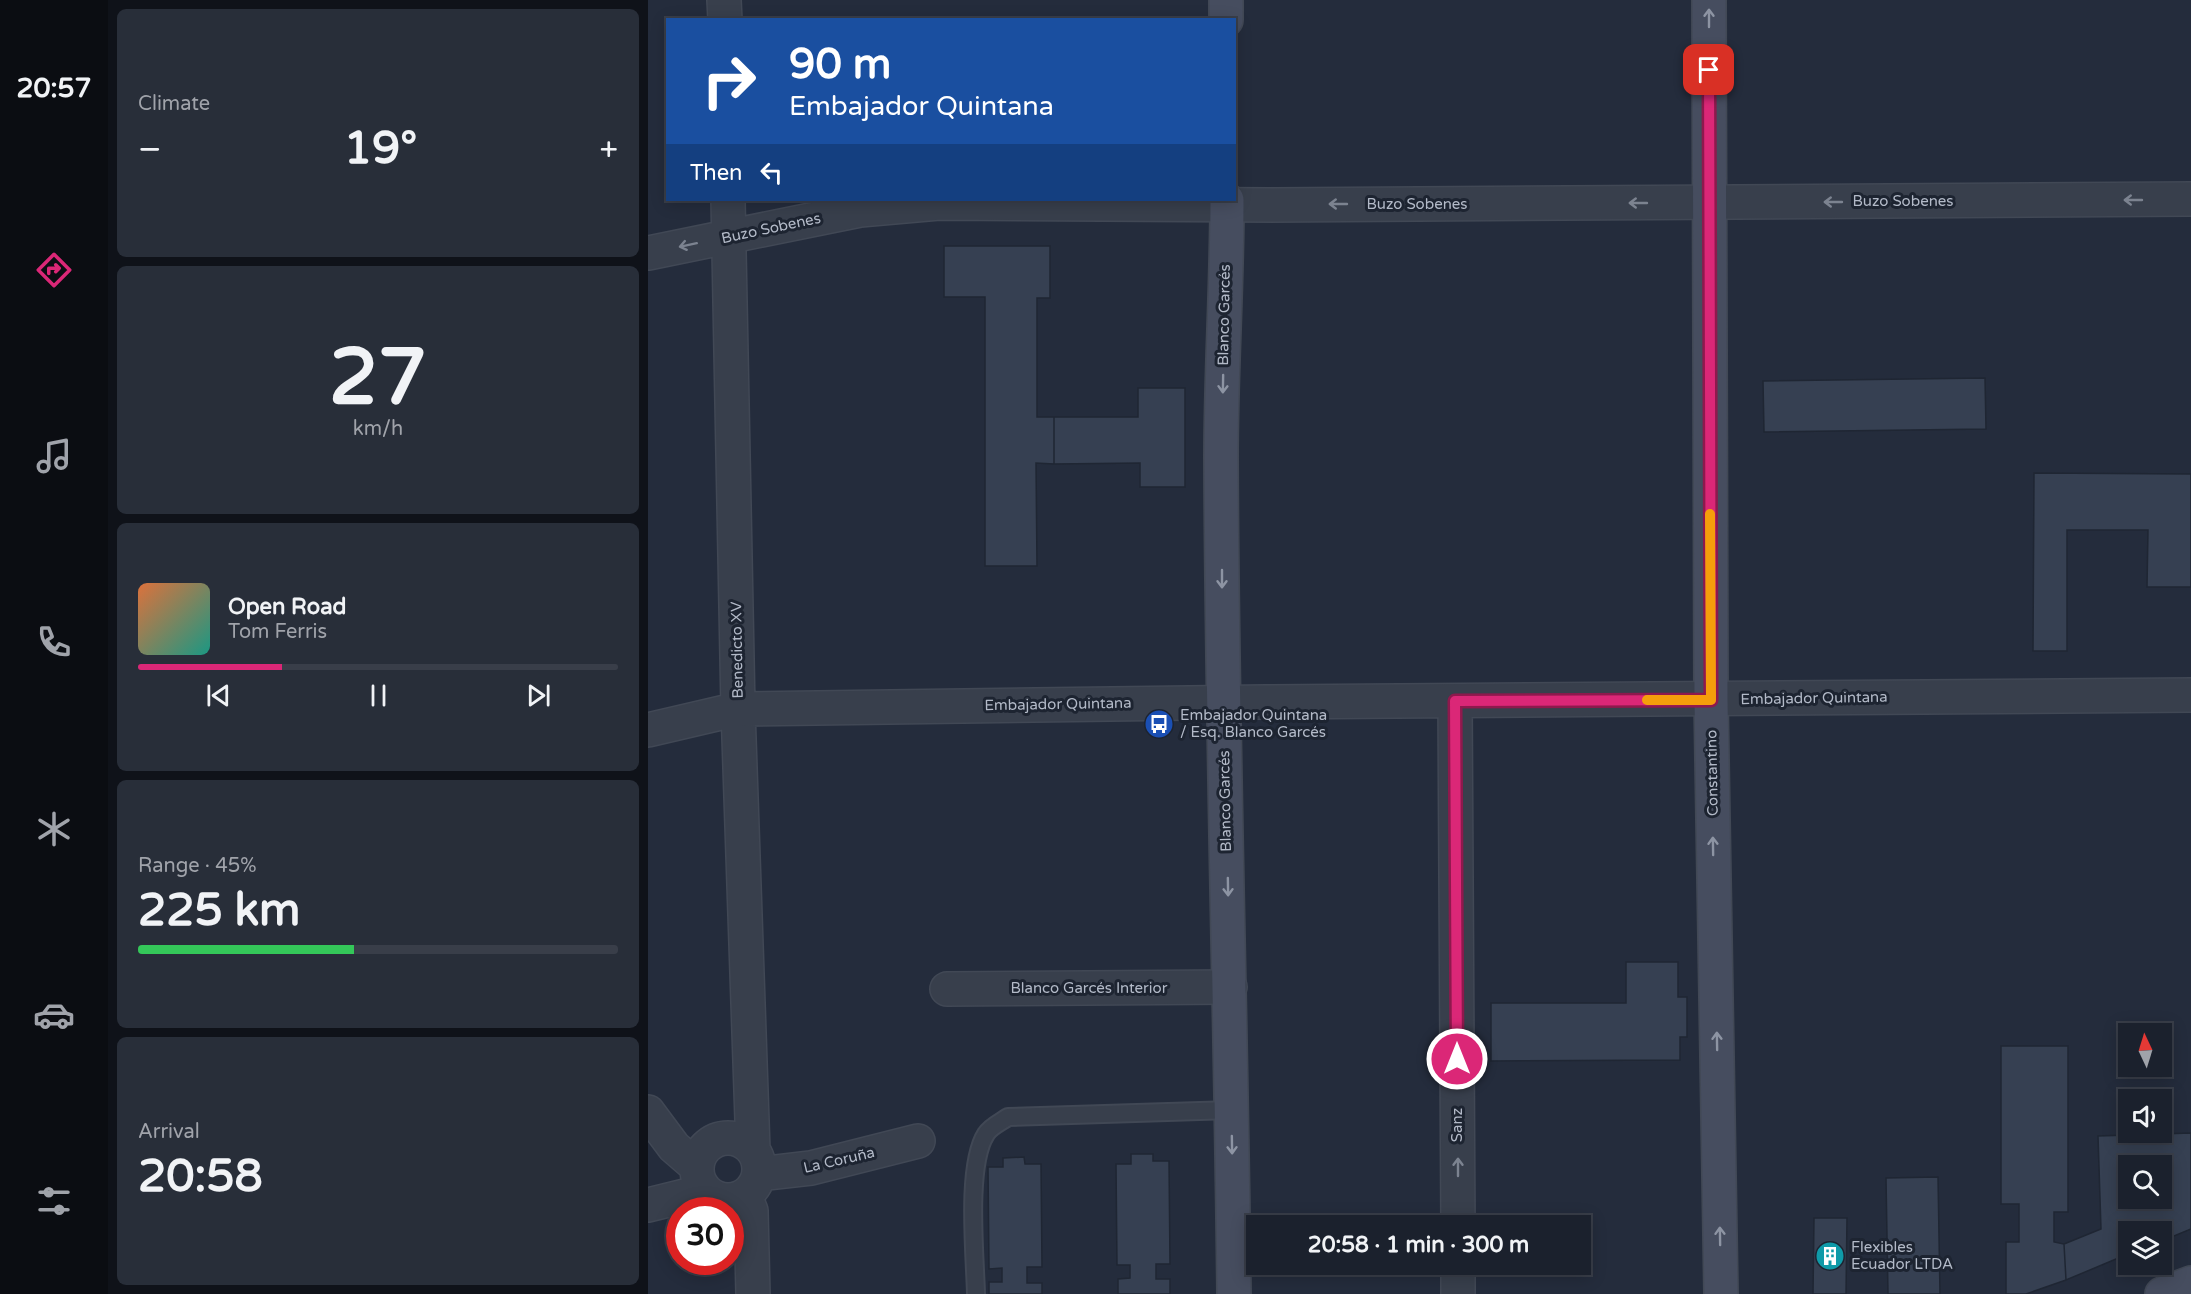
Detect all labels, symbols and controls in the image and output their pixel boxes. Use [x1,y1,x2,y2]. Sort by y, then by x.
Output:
one-way arrow [1703,8,1715,28]
text: 90 m [789,39,891,90]
icon: right [690,42,768,120]
pin [1683,44,1734,95]
icon: arrive [1692,53,1725,86]
text: 20:57 [17,72,91,105]
text: Embajador Quintana [789,90,1054,123]
text: Climate [138,92,210,116]
text: 19° [344,122,417,176]
text: − [138,130,162,169]
text: + [599,130,618,169]
icon: left [755,156,788,189]
text: Then [690,160,743,186]
street label: Buzo Sobenes [1852,192,1954,210]
one-way arrow [2123,194,2143,206]
street label: Buzo Sobenes [1366,195,1468,213]
one-way arrow [1823,196,1843,208]
one-way arrow [1628,197,1648,209]
one-way arrow [1328,198,1348,210]
street label: Buzo Sobenes [720,209,822,247]
one-way arrow [679,240,698,251]
icon: directions [33,249,75,291]
street label: Blanco Garcés [1214,264,1234,366]
text: 27 [329,331,427,425]
one-way arrow [1217,373,1228,393]
text: km/h [353,417,403,441]
icon: music [33,435,75,477]
one-way arrow [1216,568,1228,588]
text: Open Road [228,594,346,620]
street label: Benedicto XV [727,601,747,699]
text: Tom Ferris [228,620,327,644]
icon: phone [33,621,75,663]
icon: previous [202,679,235,712]
icon: pause [362,679,395,712]
icon: next [522,679,555,712]
street label: Embajador Quintana [1740,688,1888,708]
street label: Embajador Quintana [984,694,1132,714]
place label: Embajador Quintana / Esq. Blanco Garcés [1180,706,1327,741]
bus stop icon: Embajador Quintana / Esq. Blanco Garcés [1143,708,1175,740]
street label: Constantino [1702,730,1722,816]
street label: Blanco Garcés [1215,750,1235,852]
icon: climate [33,808,75,850]
one-way arrow [1707,836,1719,856]
text: Range · 45% [138,854,257,878]
one-way arrow [1222,876,1233,896]
text: 225 km [138,884,300,938]
street label: Blanco Garcés Interior [1011,979,1168,997]
icon: car [33,994,75,1036]
north arrow [2118,1023,2172,1077]
map controls [2118,1023,2172,1275]
position arrow [1425,1027,1489,1091]
one-way arrow [1711,1031,1722,1051]
button: sound [2118,1089,2172,1143]
street label: Sanz [1448,1108,1466,1142]
text: Arrival [138,1120,200,1144]
one-way arrow [1227,1134,1238,1154]
street label: La Coruña [802,1143,876,1177]
text: 20:58 [138,1150,263,1204]
button: search [2118,1155,2172,1209]
one-way arrow [1452,1158,1464,1178]
icon: filters [33,1180,75,1222]
speed limit sign: 30 [666,1197,744,1275]
button: layers [2118,1221,2172,1275]
one-way arrow [1714,1226,1726,1246]
text: 20:58 · 1 min · 300 m [1308,1232,1529,1258]
place label: Flexibles Ecuador LTDA [1851,1238,1953,1273]
building icon: Flexibles Ecuador LTDA [1814,1240,1846,1272]

